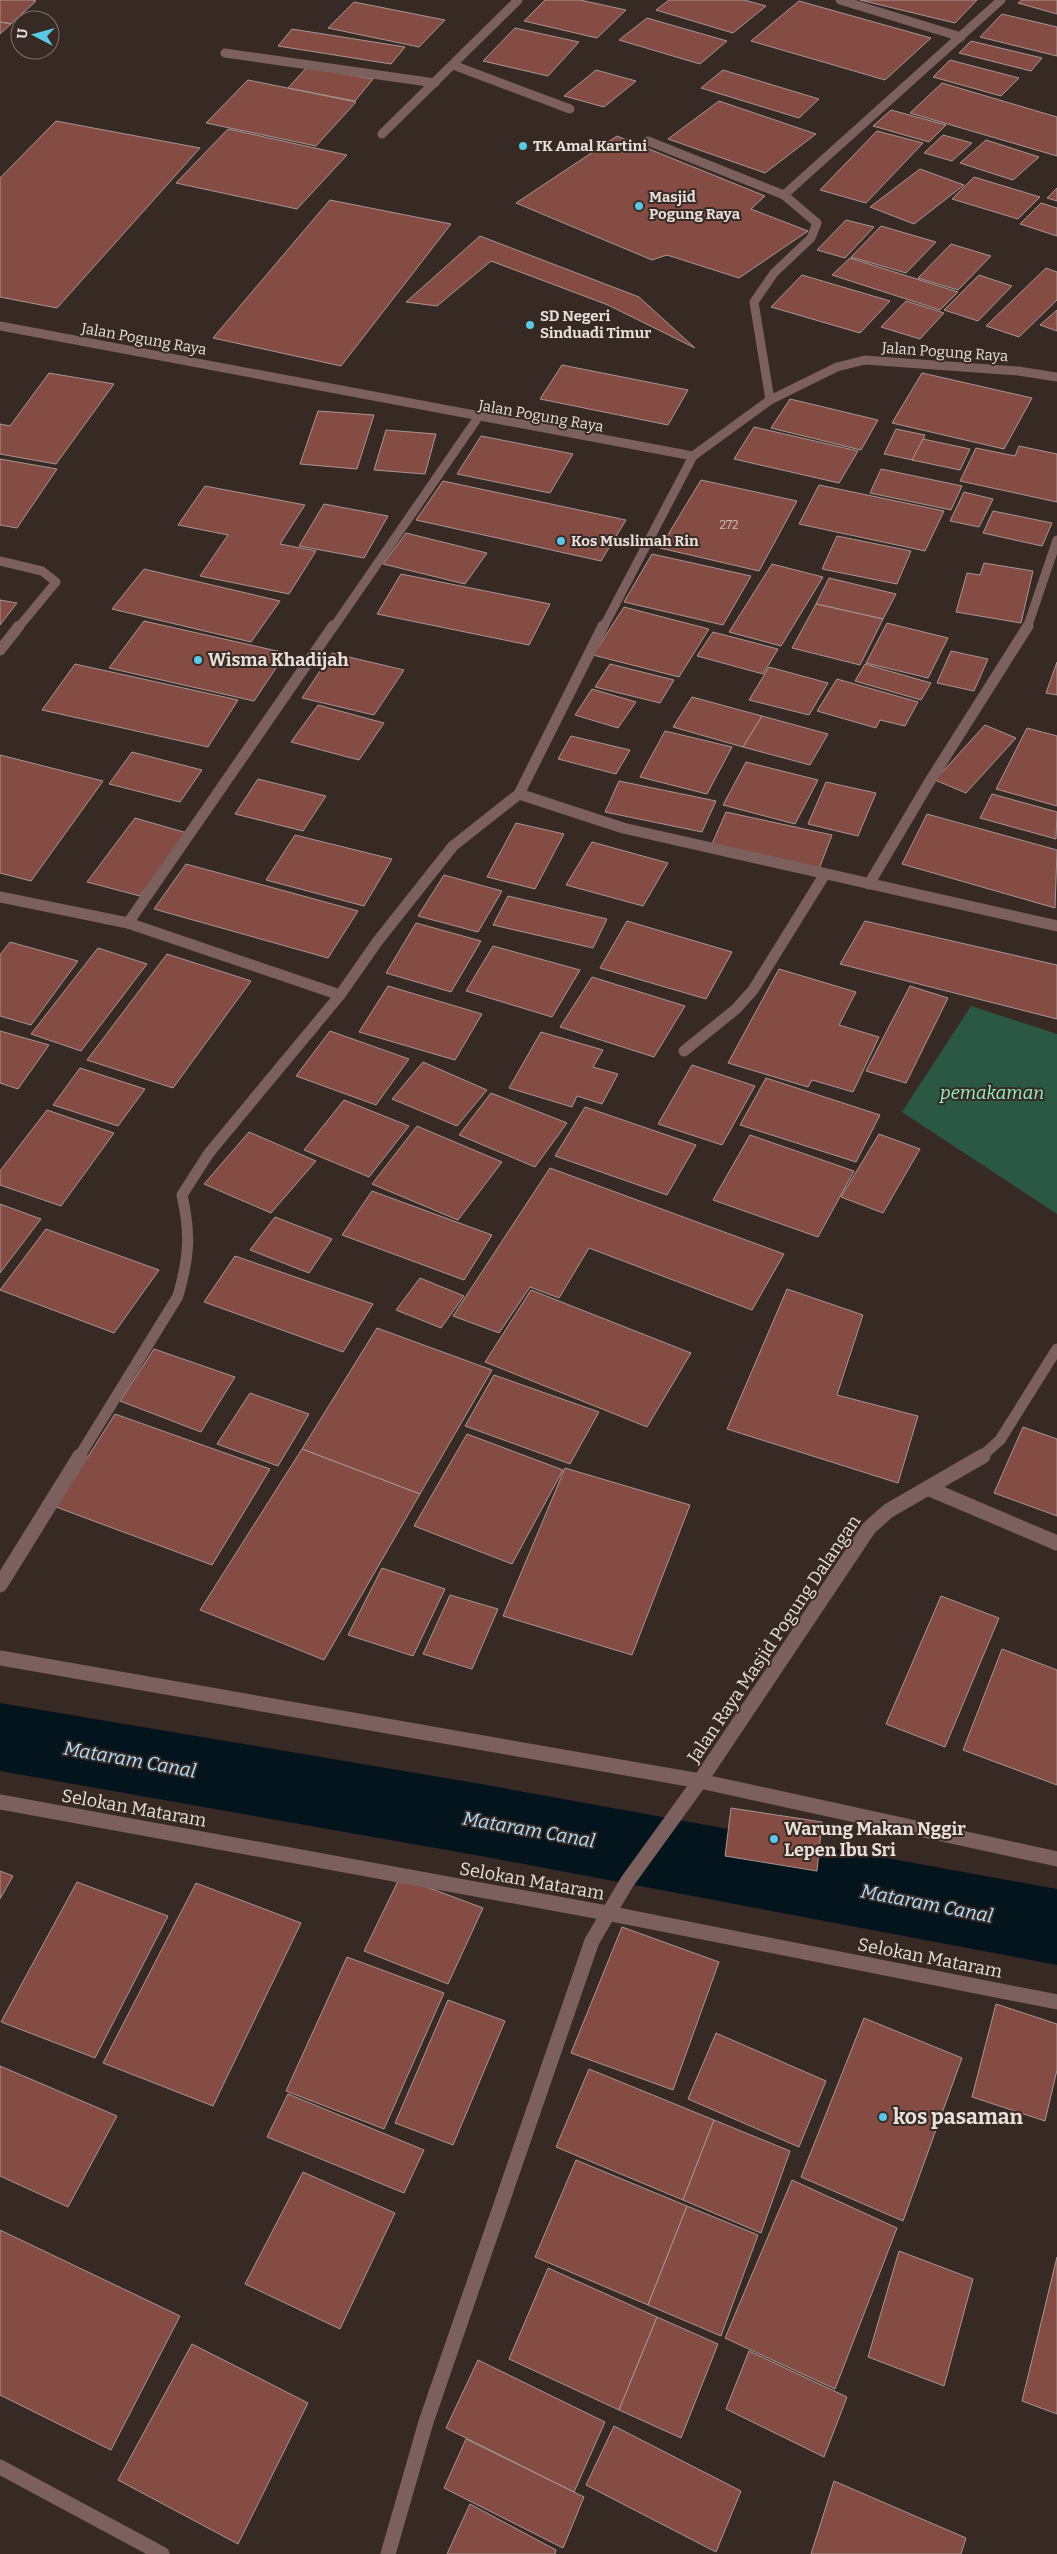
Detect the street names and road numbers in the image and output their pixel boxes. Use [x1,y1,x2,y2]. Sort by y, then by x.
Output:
street label: Jalan Pogung Raya [79,319,208,359]
street label: Jalan Pogung Raya [880,339,1009,365]
street label: Jalan Pogung Raya [476,396,605,436]
street label: Jalan Raya Masjid Pogung Dalangan [682,1510,866,1768]
street label: Selokan Mataram [60,1784,208,1832]
street label: Selokan Mataram [458,1857,606,1905]
street label: Selokan Mataram [856,1933,1004,1983]

